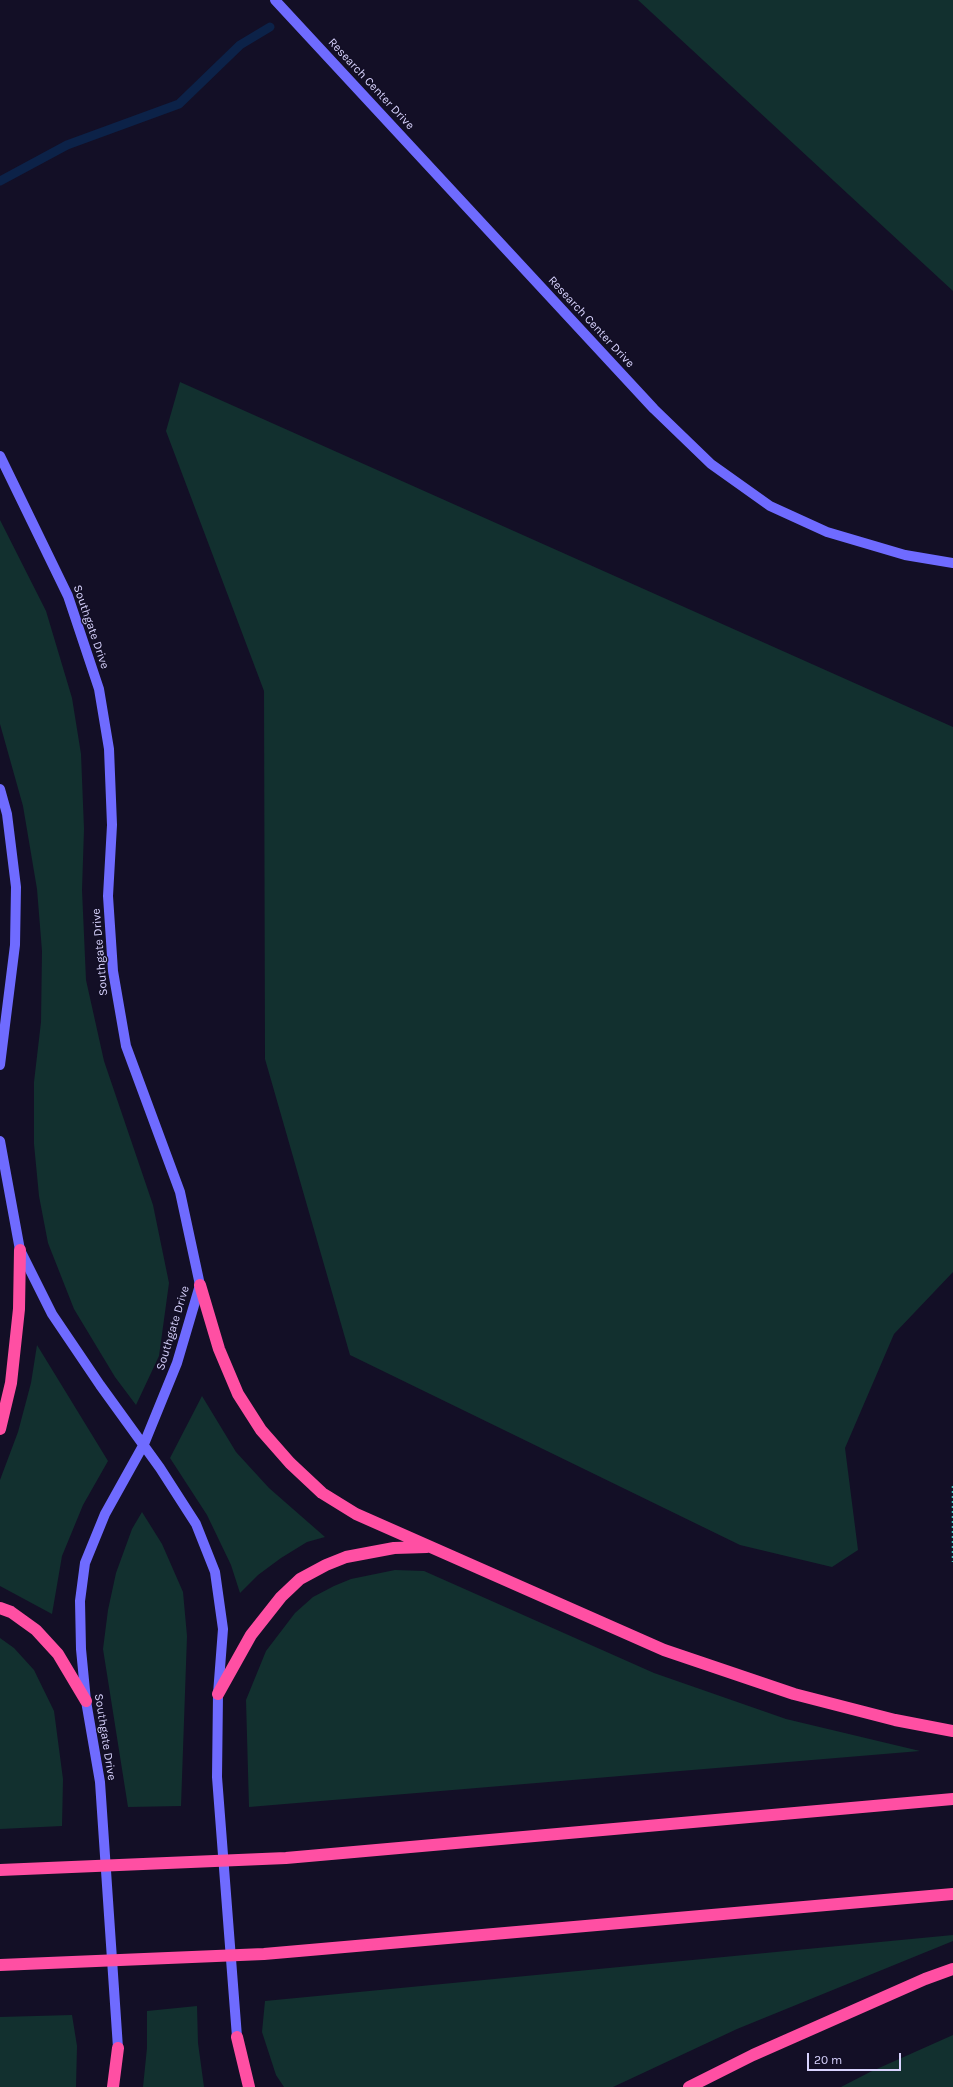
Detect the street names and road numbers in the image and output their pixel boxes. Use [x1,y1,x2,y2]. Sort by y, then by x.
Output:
street label: Research Center Drive [325,35,417,133]
street label: Research Center Drive [545,273,637,371]
street label: Southgate Drive [70,583,112,671]
street label: Southgate Drive [89,908,111,996]
street label: Southgate Drive [153,1284,193,1372]
street label: Southgate Drive [91,1693,119,1781]

